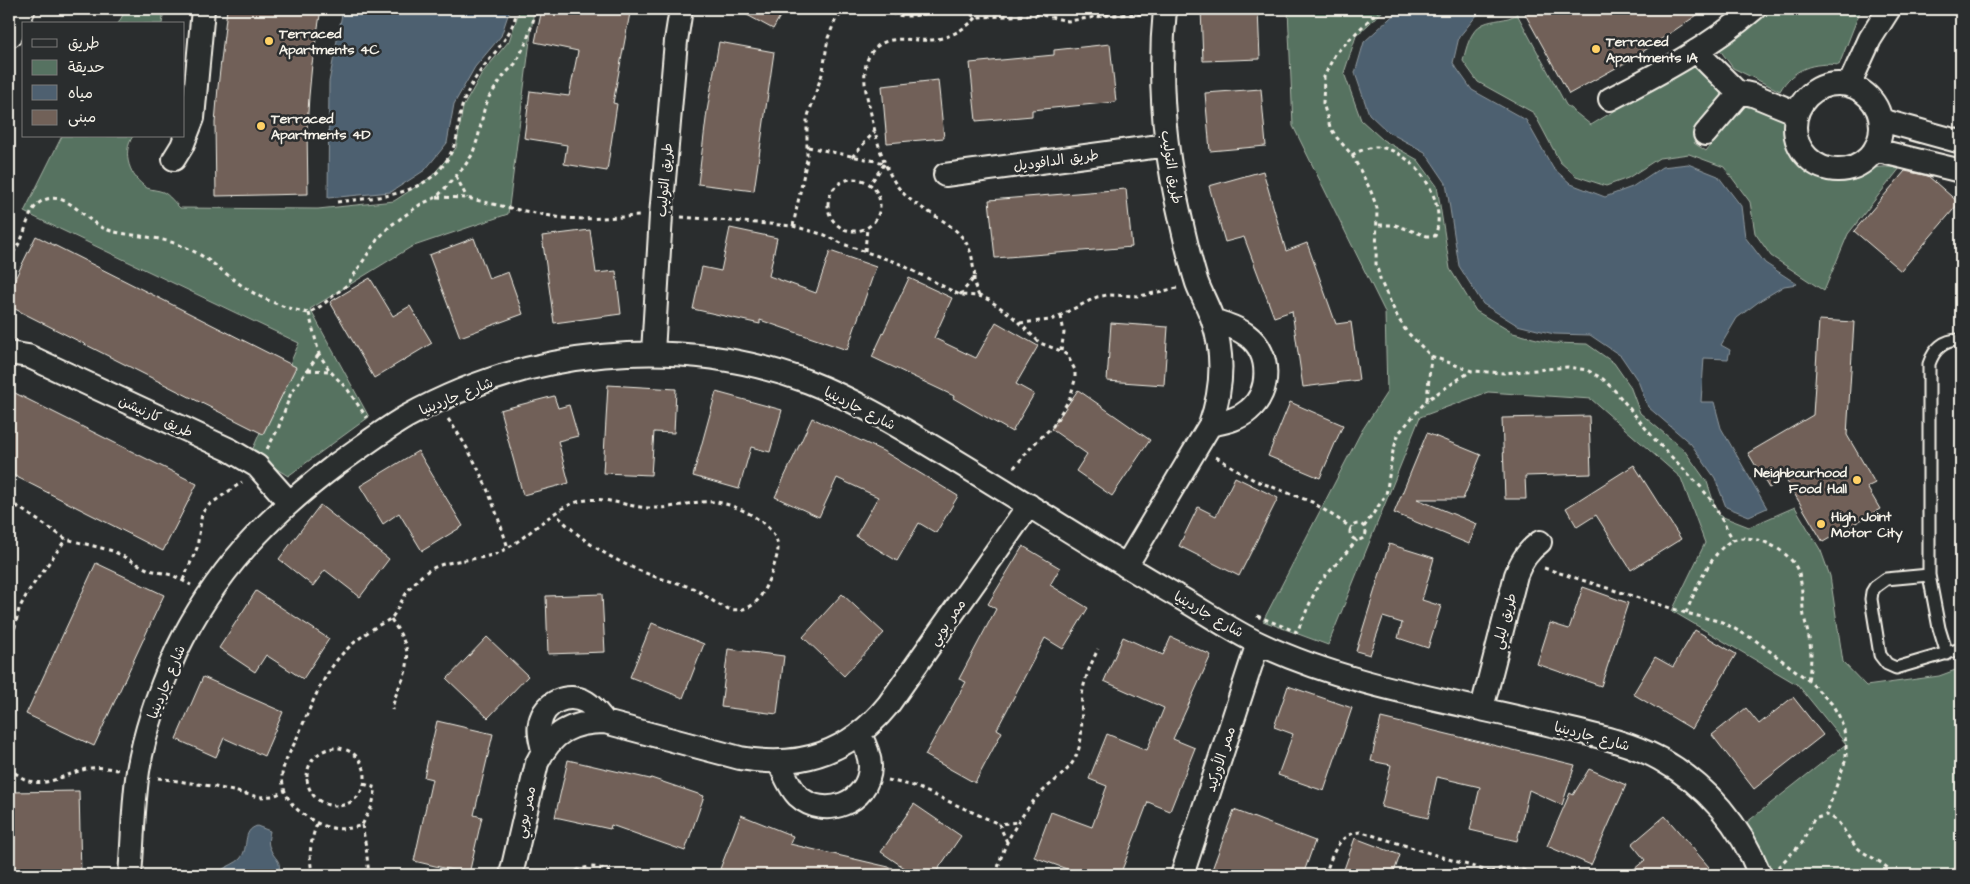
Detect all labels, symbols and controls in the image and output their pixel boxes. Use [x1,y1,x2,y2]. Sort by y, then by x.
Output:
legend [22,22,185,138]
place label: Terraced Apartments 4C [278,24,380,60]
place label: Terraced Apartments 1A [1605,32,1699,68]
text: طريق [68,33,100,54]
marker: Terraced Apartments 4C [263,35,275,47]
marker: Terraced Apartments 1A [1590,43,1602,55]
text: حديقة [68,57,105,78]
text: مياه [68,83,93,104]
text: مبنى [68,107,96,128]
place label: Terraced Apartments 4D [270,109,372,145]
marker: Terraced Apartments 4D [255,120,267,132]
street label: طريق التوليب [1155,129,1187,206]
street label: طريق التوليب [652,142,678,218]
street label: طريق الدافوديل [1012,145,1100,177]
street label: شارع جاردينيا [417,373,496,421]
street label: شارع جاردينيا [820,382,899,435]
street label: طريق كارنيشن [115,391,196,443]
place label: Neighbourhood Food Hall [1754,463,1848,499]
marker: Neighbourhood Food Hall [1851,474,1863,486]
place label: High Joint Motor City [1831,507,1903,543]
marker: High Joint Motor City [1815,518,1827,530]
street label: شارع جاردينيا [1170,587,1247,643]
street label: طريق ليلي [1488,591,1524,652]
street label: ممر بوبي [924,595,973,651]
street label: شارع جاردينيا [143,643,191,722]
street label: شارع جاردينيا [1552,717,1632,757]
street label: ممر الأوركيد [1201,724,1241,795]
street label: ممر بوبي [511,784,543,841]

